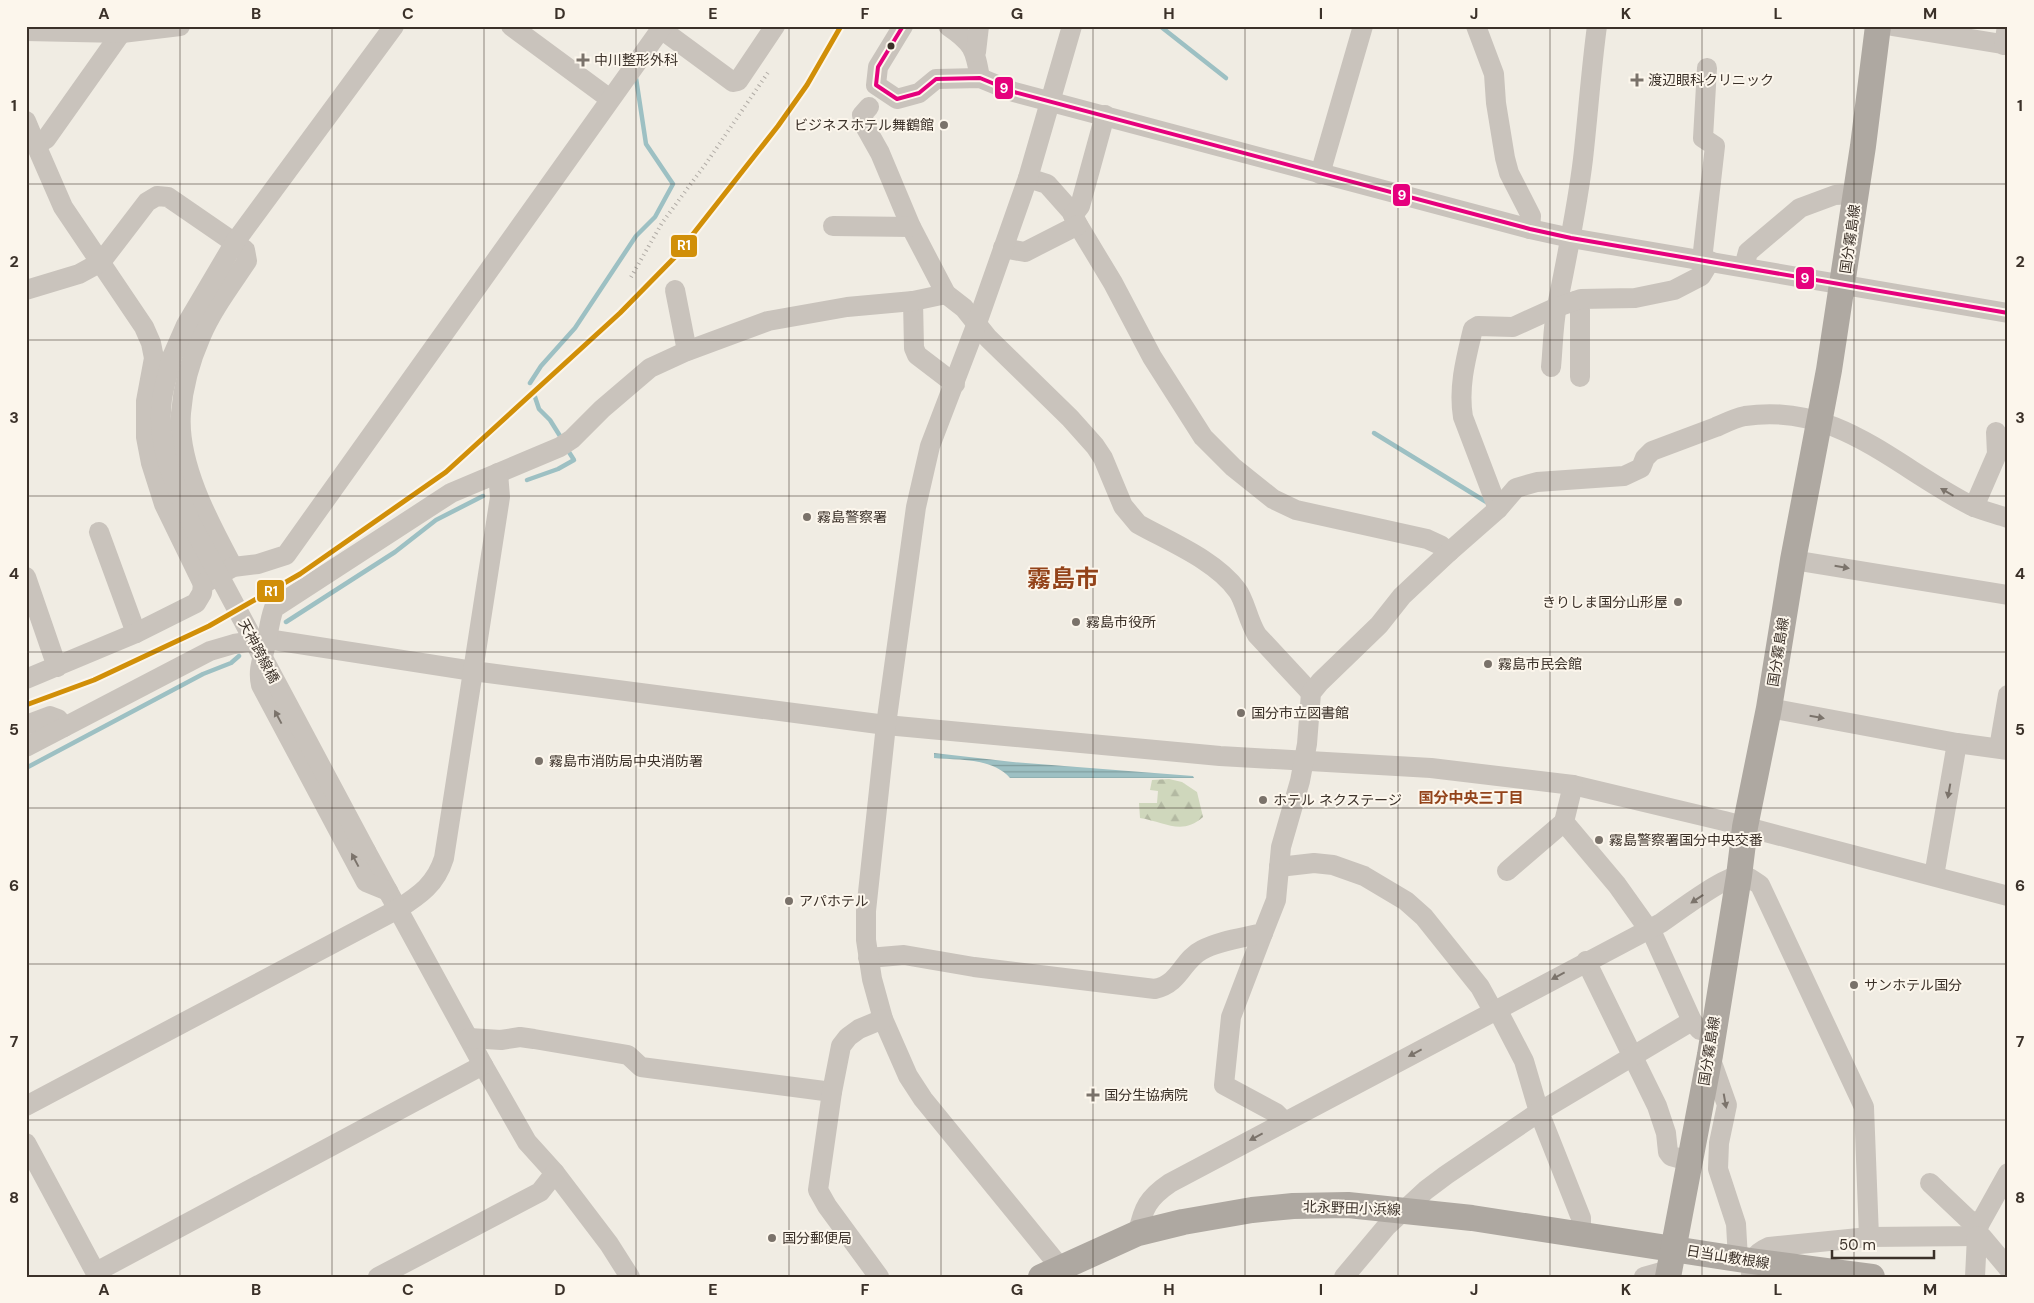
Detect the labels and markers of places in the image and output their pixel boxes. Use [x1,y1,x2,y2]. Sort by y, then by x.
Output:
unlabelled marker [886,41,896,51]
place label: 中川整形外科 [594,51,678,69]
marker: 中川整形外科 [576,53,590,67]
place label: 渡辺眼科クリニック [1648,71,1774,89]
marker: 渡辺眼科クリニック [1630,73,1644,87]
place label: ビジネスホテル舞鶴館 [794,116,934,134]
marker: ビジネスホテル舞鶴館 [938,119,950,131]
place label: 霧島警察署 [817,508,887,526]
marker: 霧島警察署 [801,511,813,523]
place label: きりしま国分山形屋 [1542,593,1668,611]
marker: きりしま国分山形屋 [1672,596,1684,608]
place label: 霧島市役所 [1086,613,1156,631]
marker: 霧島市役所 [1070,616,1082,628]
place label: 霧島市民会館 [1498,655,1582,673]
marker: 霧島市民会館 [1482,658,1494,670]
place label: 国分市立図書館 [1251,704,1349,722]
marker: 国分市立図書館 [1235,707,1247,719]
place label: 霧島市消防局中央消防署 [549,752,703,770]
marker: 霧島市消防局中央消防署 [533,755,545,767]
place label: ホテル ネクステージ [1273,791,1402,809]
marker: ホテル ネクステージ [1257,794,1269,806]
place label: 霧島警察署国分中央交番 [1609,831,1763,849]
marker: 霧島警察署国分中央交番 [1593,834,1605,846]
place label: アパホテル [799,892,869,910]
marker: アパホテル [783,895,795,907]
place label: サンホテル国分 [1864,976,1962,994]
marker: サンホテル国分 [1848,979,1860,991]
place label: 国分生協病院 [1104,1086,1188,1104]
marker: 国分生協病院 [1086,1088,1100,1102]
place label: 国分郵便局 [782,1229,852,1247]
marker: 国分郵便局 [766,1232,778,1244]

